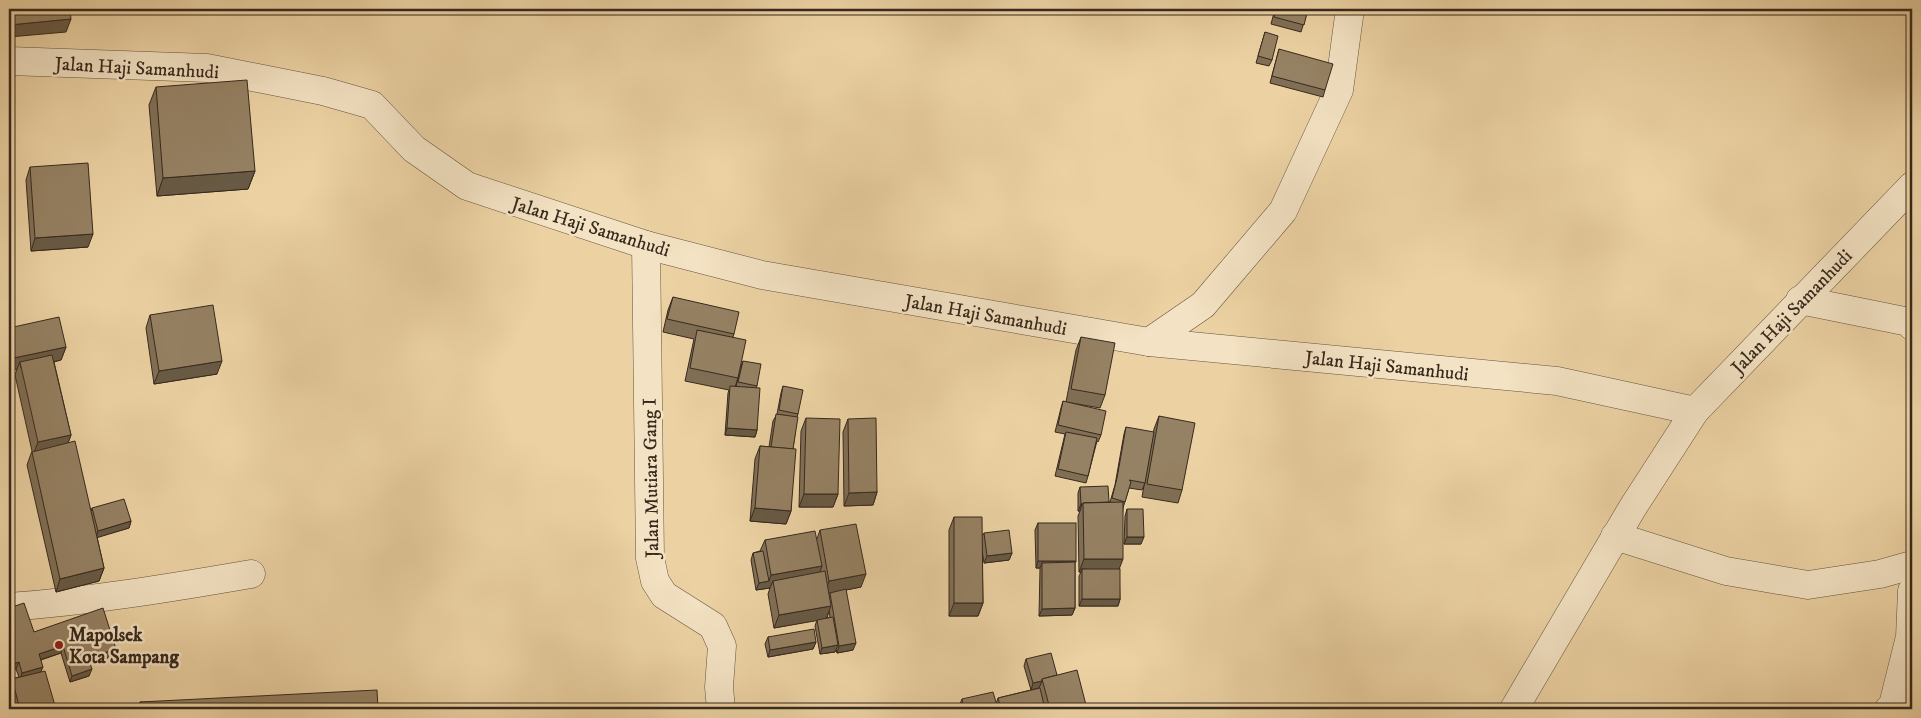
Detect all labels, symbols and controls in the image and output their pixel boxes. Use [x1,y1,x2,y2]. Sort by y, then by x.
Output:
street label: Jalan Haji Samanhudi [52,53,220,84]
street label: Jalan Haji Samanhudi [507,192,673,262]
street label: Jalan Haji Samanhudi [1725,245,1857,381]
street label: Jalan Haji Samanhudi [901,290,1069,341]
street label: Jalan Haji Samanhudi [1302,346,1470,387]
street label: Jalan Mutiara Gang I [639,398,664,560]
place label: Mapolsek Kota Sampang [69,624,179,669]
marker: Mapolsek Kota Sampang [53,639,65,651]

